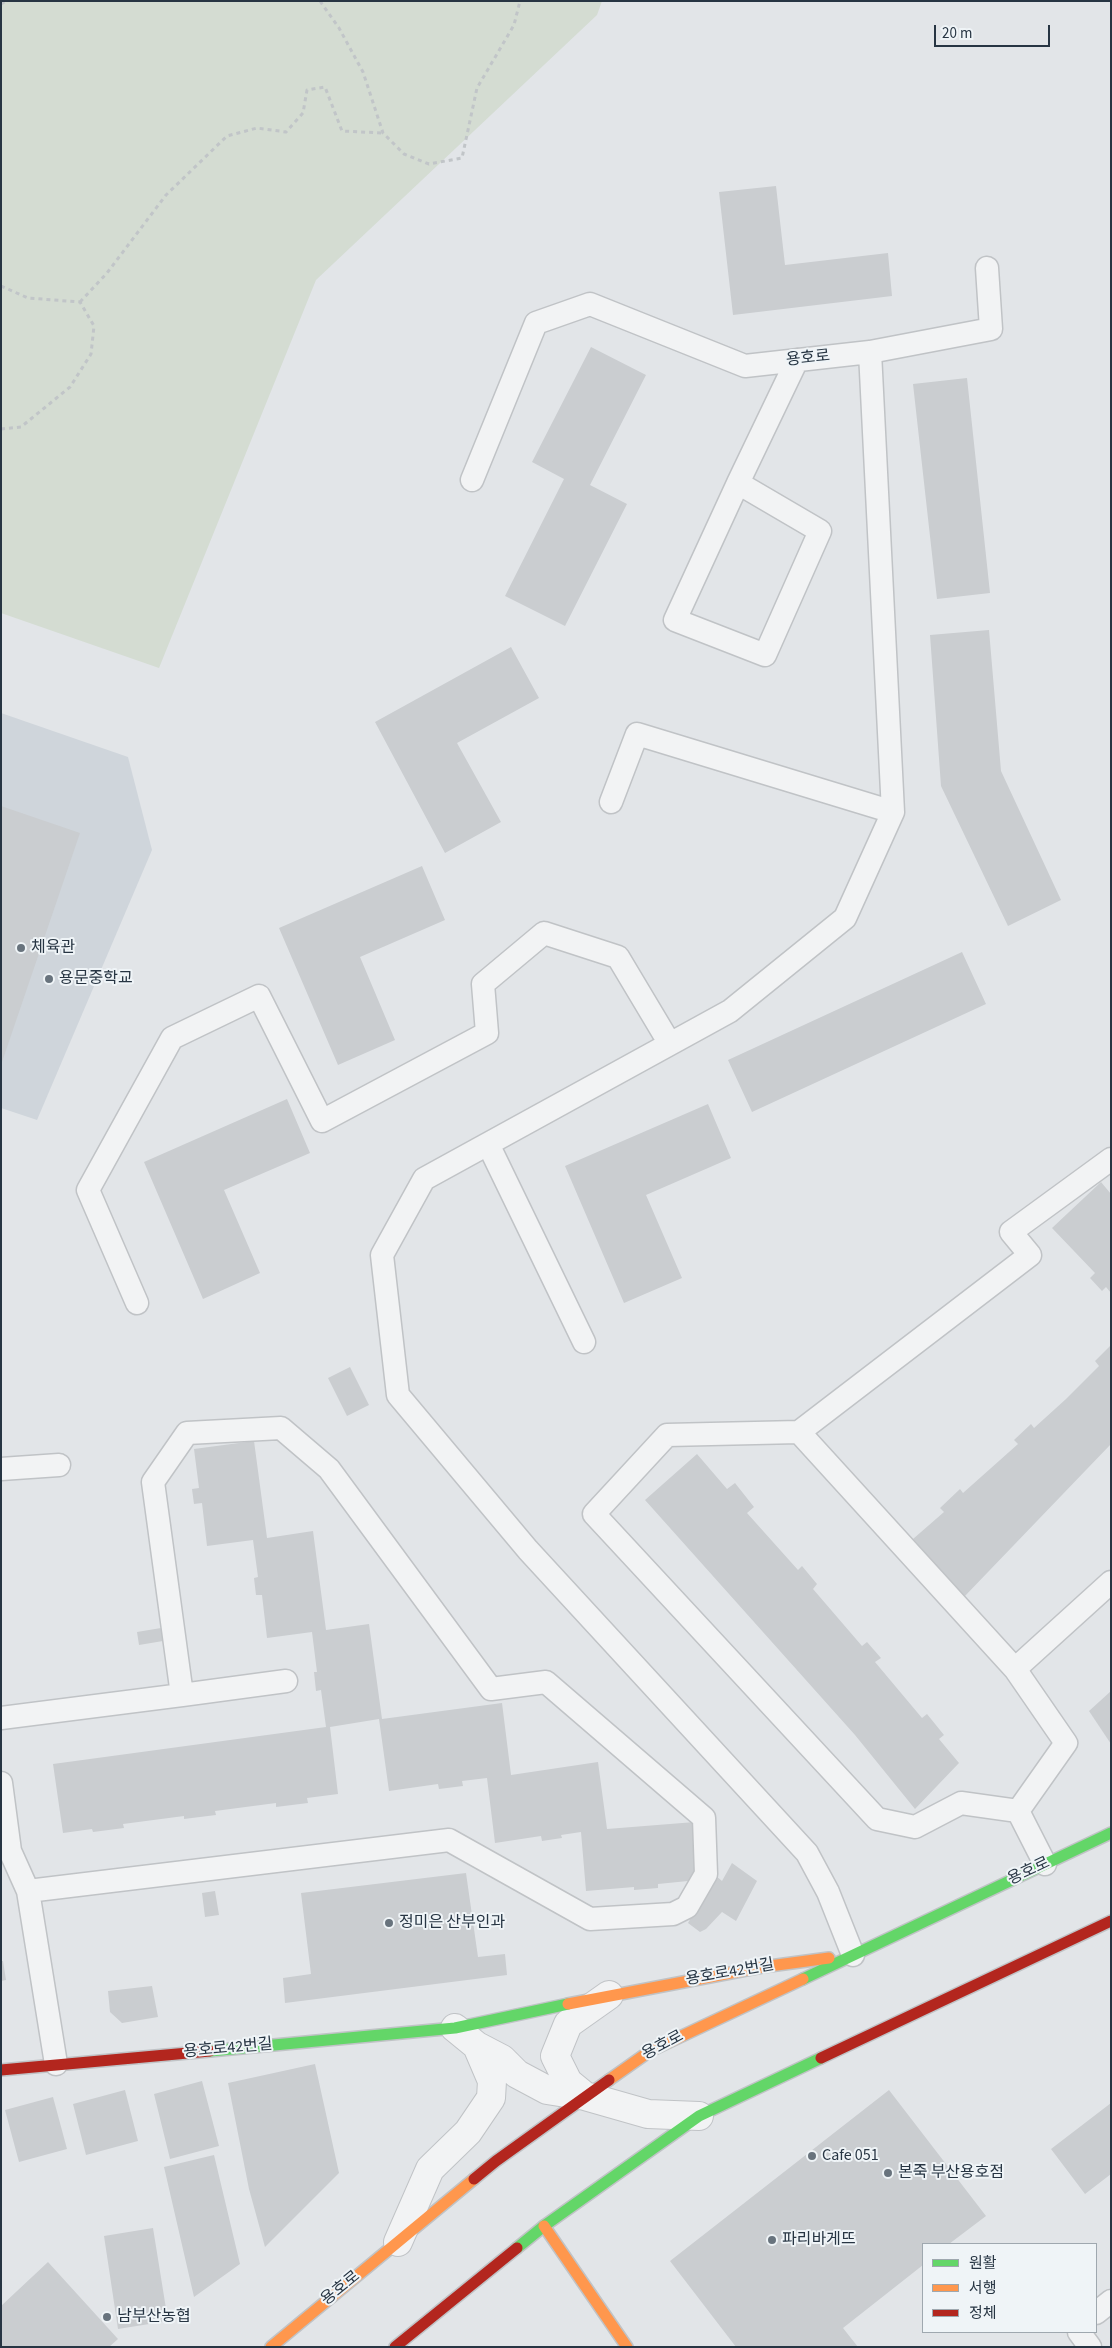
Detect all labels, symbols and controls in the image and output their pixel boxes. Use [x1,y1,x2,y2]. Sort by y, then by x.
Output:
scale bar [937,15,1053,47]
text: 20 m [942,23,972,44]
street label: 용호로 [785,347,831,371]
place label: 체육관 [31,938,75,958]
marker: 체육관 [15,942,27,954]
place label: 용문중학교 [59,969,133,989]
marker: 용문중학교 [43,973,55,985]
street label: 용호로 [1005,1854,1053,1890]
place label: 정미은 산부인과 [399,1913,505,1933]
marker: 정미은 산부인과 [383,1917,395,1929]
street label: 용호로42번길 [684,1956,776,1990]
street label: 용호로 [639,2027,687,2065]
street label: 용호로42번길 [183,2036,273,2062]
place label: Cafe 051 [822,2146,879,2166]
marker: Cafe 051 [806,2150,818,2162]
place label: 본죽 부산용호점 [898,2163,1004,2183]
marker: 본죽 부산용호점 [882,2167,894,2179]
place label: 파리바게뜨 [782,2230,856,2250]
marker: 파리바게뜨 [766,2234,778,2246]
legend [922,2243,1097,2333]
text: 원활 [969,2253,997,2274]
street label: 용호로 [318,2268,364,2310]
text: 서행 [969,2278,997,2299]
text: 정체 [969,2303,997,2324]
place label: 남부산농협 [117,2307,191,2327]
marker: 남부산농협 [101,2311,113,2323]

